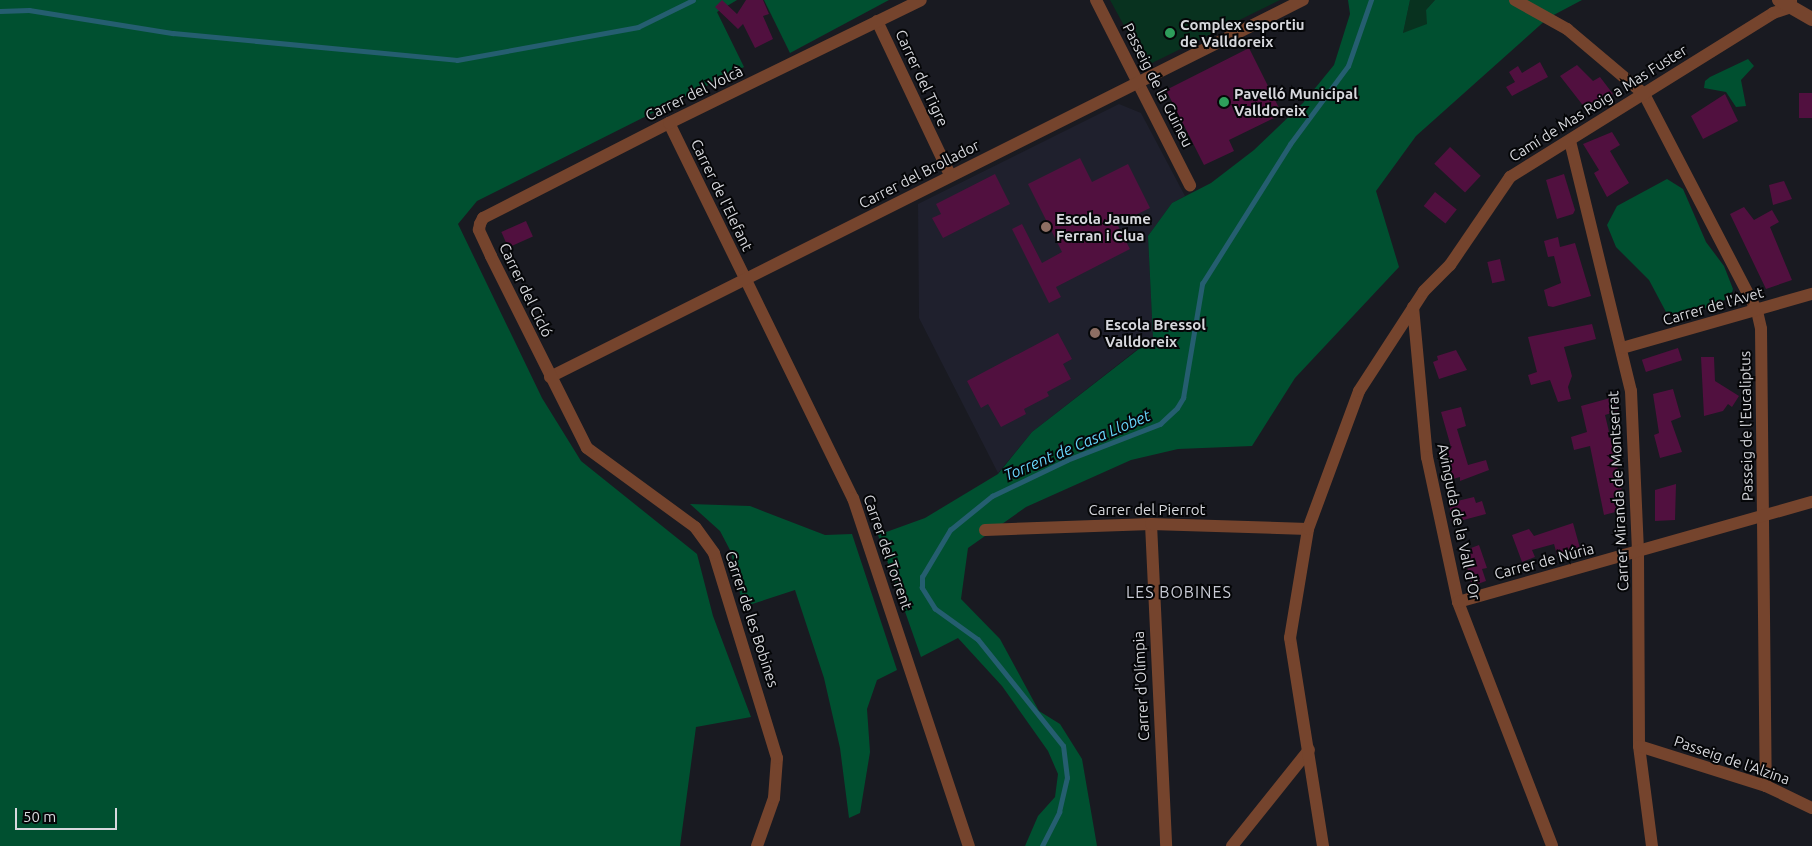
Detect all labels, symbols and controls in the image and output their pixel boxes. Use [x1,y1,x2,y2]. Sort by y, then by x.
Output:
place label: Complex esportiu de Valldoreix [1180,15,1305,50]
street label: Passeig de la Guineu [1119,20,1197,150]
street label: Carrer del Tigre [892,27,952,129]
marker: Complex esportiu de Valldoreix [1164,27,1176,39]
street label: Camí de Mas Roig a Mas Fuster [1506,41,1690,165]
street label: Carrer del Volcà [642,62,746,124]
place label: Pavelló Municipal Valldoreix [1234,84,1358,119]
marker: Pavelló Municipal Valldoreix [1218,96,1230,108]
street label: Carrer de l'Elefant [687,136,757,254]
street label: Carrer del Brollador [856,136,982,212]
place label: Escola Jaume Ferran i Clua [1056,209,1151,244]
marker: Escola Jaume Ferran i Clua [1040,221,1052,233]
street label: Carrer del Cicló [495,240,557,340]
street label: Carrer de l'Avet [1661,283,1765,329]
place label: Escola Bressol Valldoreix [1105,315,1206,350]
marker: Escola Bressol Valldoreix [1089,327,1101,339]
street label: Passeig de l'Eucaliptus [1736,351,1756,501]
street label: Carrer Miranda de Montserrat [1604,390,1632,592]
water label: Torrent de Casa Llobet [1001,405,1153,485]
street label: Avinguda de la Vall d'Or [1434,442,1484,602]
street label: Carrer del Torrent [860,492,916,612]
street label: Carrer del Pierrot [1088,501,1206,519]
street label: Carrer de Núria [1492,539,1596,583]
street label: Carrer de les Bobines [721,549,783,689]
district label: LES BOBINES [1125,582,1233,602]
street label: Carrer d'Olímpia [1129,631,1153,741]
street label: Passeig de l'Alzina [1672,732,1792,788]
scale bar [18,798,120,830]
text: 50 m [23,808,56,825]

